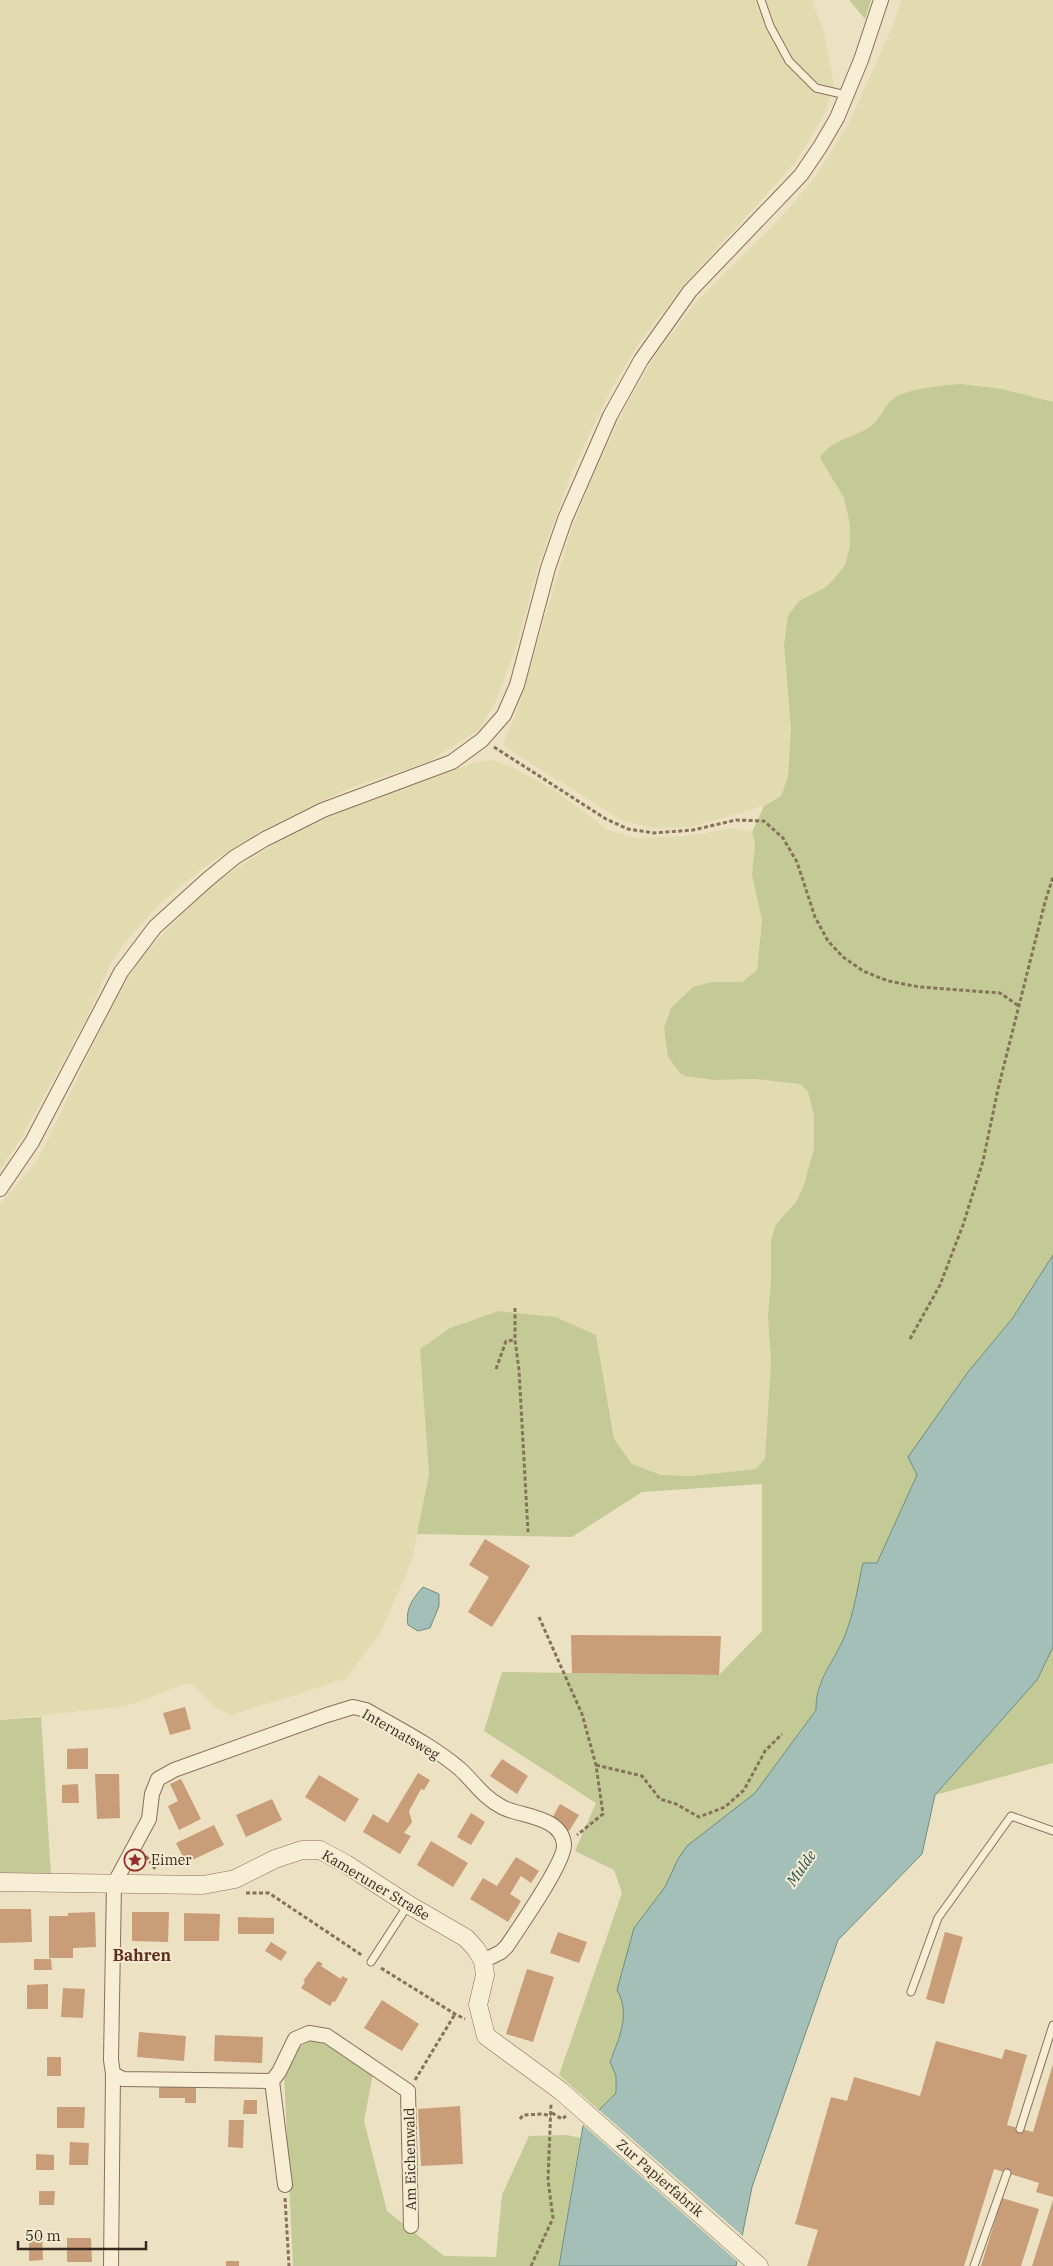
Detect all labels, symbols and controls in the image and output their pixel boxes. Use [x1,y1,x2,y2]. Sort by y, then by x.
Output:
street label: Internatsweg [359,1705,443,1764]
street label: Kameruner Straße [319,1846,433,1924]
water label: Mulde [781,1846,820,1890]
place icon: Eimer [123,1848,147,1872]
place label: Eimer [151,1851,192,1869]
district label: Bahren [113,1945,172,1965]
street label: Am Eichenwald [400,2107,420,2211]
street label: Zur Papierfabrik [613,2135,708,2221]
scale bar [18,2218,145,2250]
text: 50 m [25,2226,61,2245]

